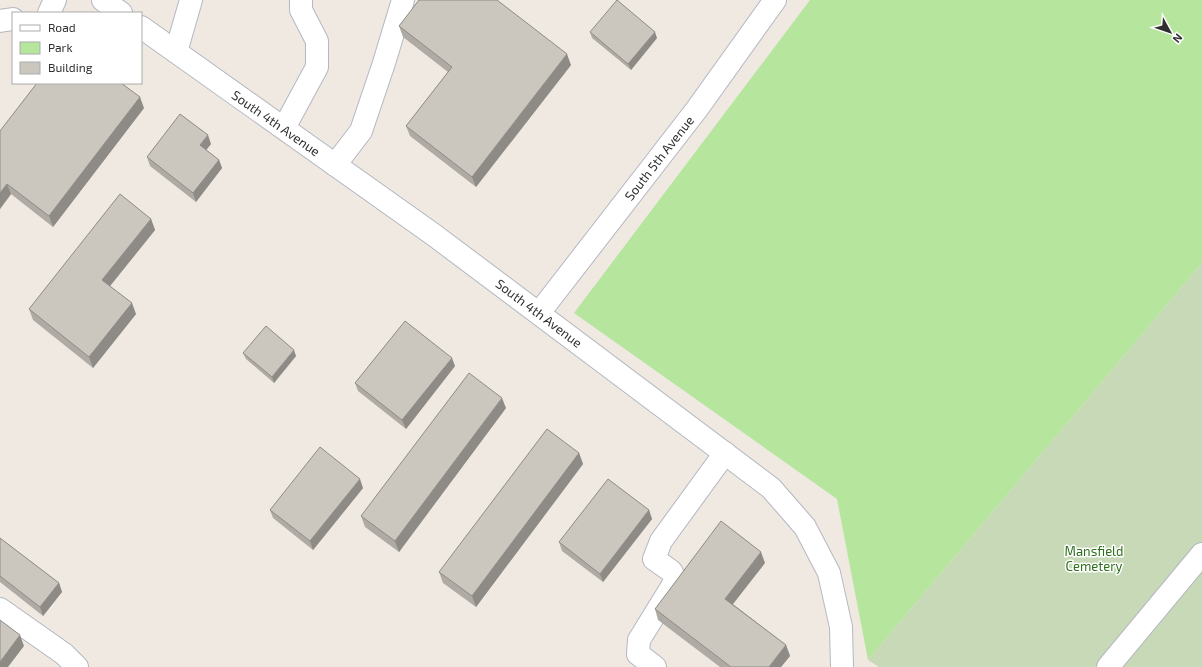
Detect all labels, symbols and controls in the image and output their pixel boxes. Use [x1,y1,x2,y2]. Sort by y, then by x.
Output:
legend [12,12,142,84]
north arrow [1150,12,1190,52]
text: Road [48,20,76,34]
text: N [1170,32,1186,46]
text: Park [48,40,73,54]
text: Building [48,60,93,74]
street label: South 4th Avenue [229,87,323,159]
street label: South 5th Avenue [621,112,697,204]
street label: South 4th Avenue [493,275,585,351]
park label: Mansfield Cemetery [1065,543,1123,574]

